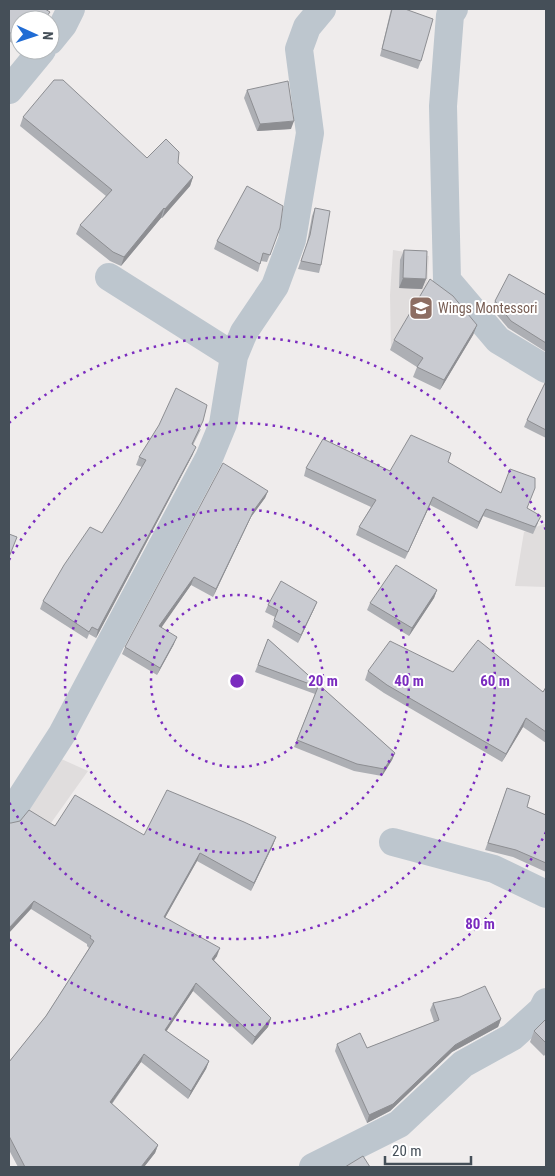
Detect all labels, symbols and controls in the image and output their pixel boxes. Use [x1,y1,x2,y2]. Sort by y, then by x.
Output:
north arrow [10,10,60,60]
text: N [40,31,56,40]
school or university icon: Wings Montessori [408,295,434,321]
place label: Wings Montessori [438,300,538,316]
centre of rings [228,672,246,690]
text: 20 m [308,672,338,690]
text: 40 m [394,672,424,690]
text: 60 m [480,672,510,690]
text: 80 m [465,915,495,933]
scale bar [385,1134,471,1166]
text: 20 m [392,1142,422,1160]

